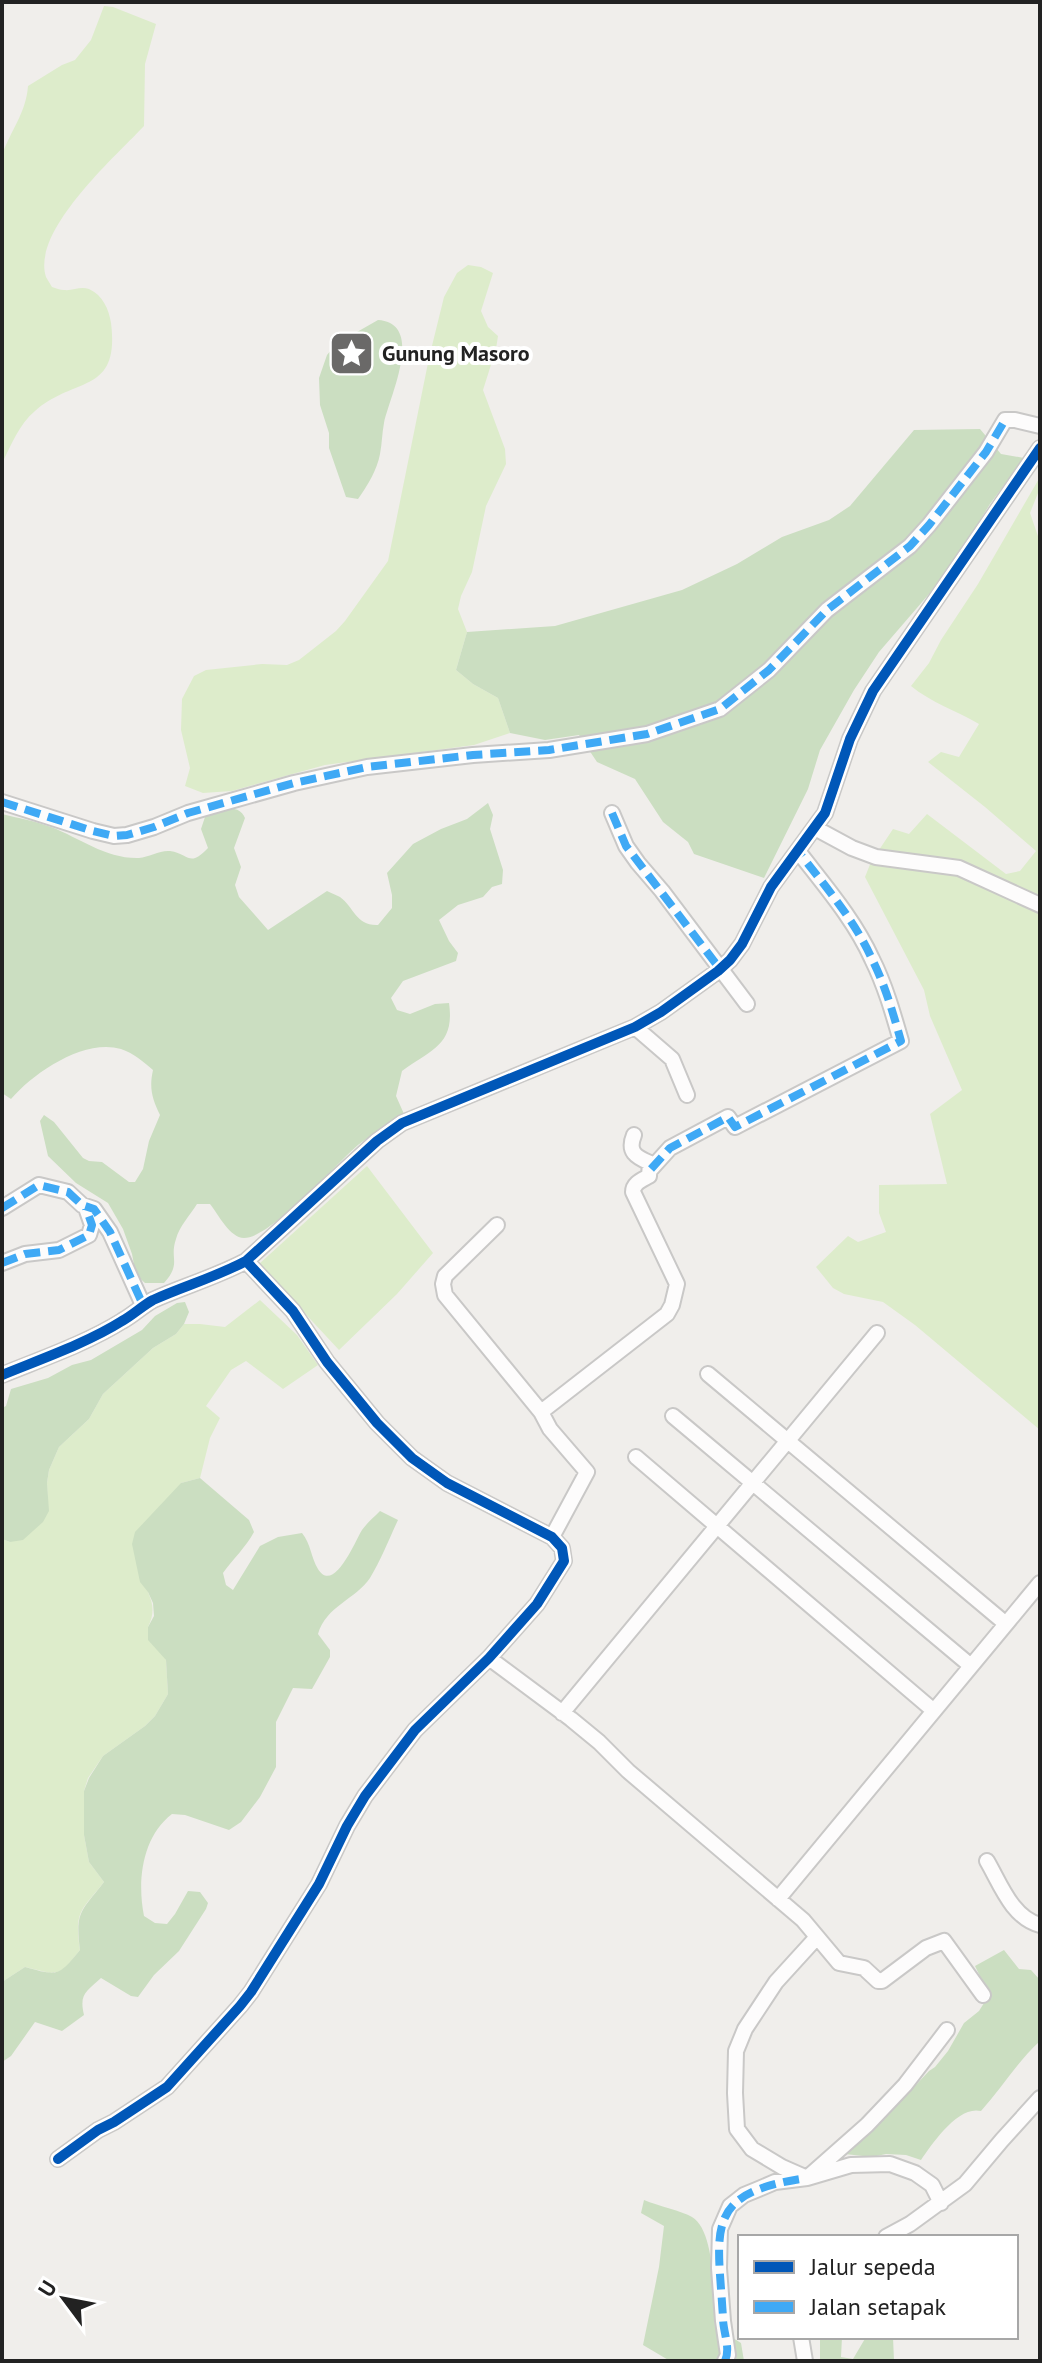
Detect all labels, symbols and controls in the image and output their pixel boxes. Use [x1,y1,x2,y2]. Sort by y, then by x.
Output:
place icon: Gunung Masoro [327,329,375,377]
place label: Gunung Masoro [382,339,530,367]
legend [738,2235,1018,2339]
text: Jalur sepeda [809,2251,936,2282]
north arrow [24,2259,104,2339]
text: U [32,2275,63,2302]
text: Jalan setapak [809,2291,947,2322]

